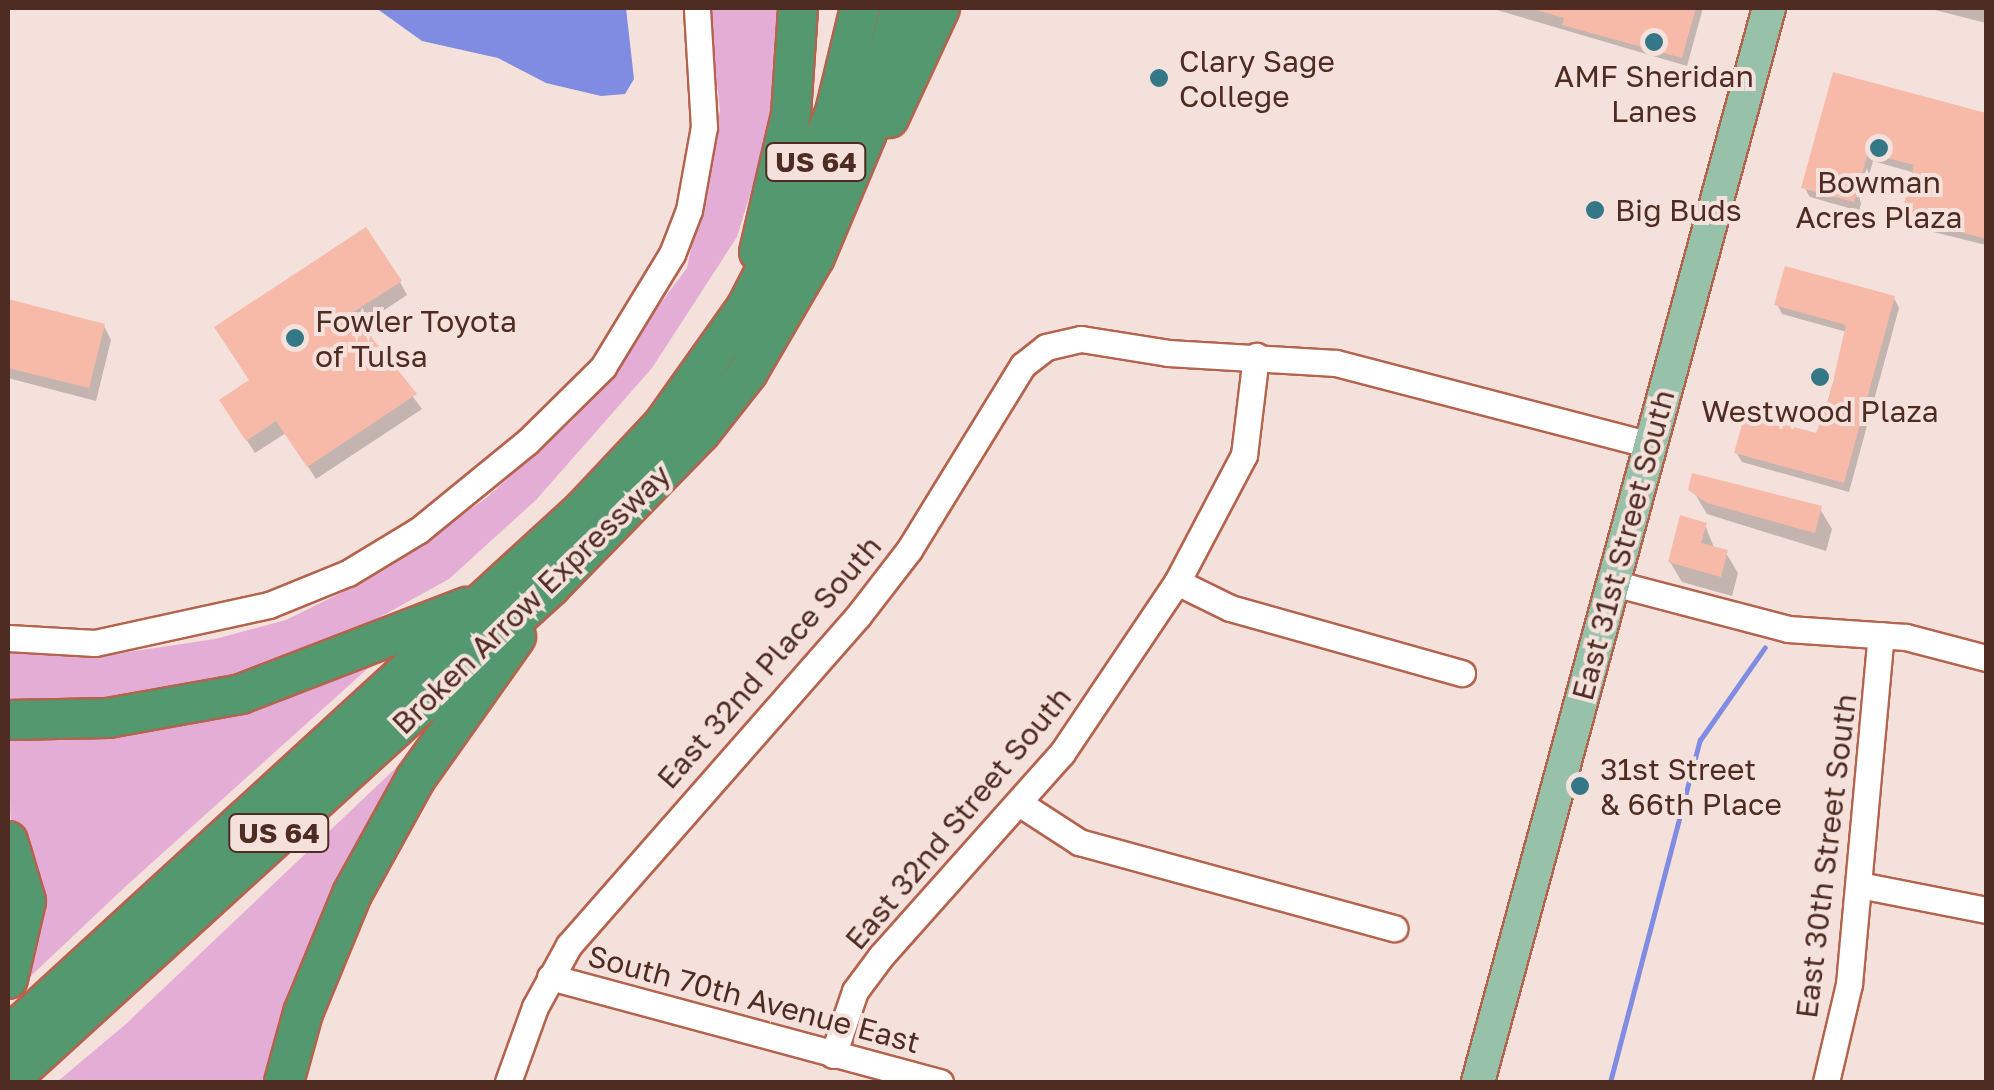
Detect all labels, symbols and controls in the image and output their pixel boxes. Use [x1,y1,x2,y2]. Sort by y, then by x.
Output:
marker: AMF Sheridan Lanes [1643,31,1665,53]
place label: Clary Sage College [1179,43,1335,114]
place label: AMF Sheridan Lanes [1554,58,1754,128]
marker: Clary Sage College [1148,67,1170,89]
marker: Bowman Acres Plaza [1868,137,1890,159]
road number: US 64 [764,139,868,185]
place label: Bowman Acres Plaza [1796,164,1962,234]
place label: Big Buds [1615,192,1742,228]
marker: Big Buds [1584,199,1606,221]
place label: Fowler Toyota of Tulsa [315,303,517,374]
marker: Fowler Toyota of Tulsa [284,327,306,349]
marker: Westwood Plaza [1809,366,1831,388]
street label: East 31st Street South [1564,386,1682,704]
place label: Westwood Plaza [1701,393,1939,429]
street label: Broken Arrow Expressway [384,457,678,741]
street label: East 32nd Place South [649,528,889,796]
street label: East 32nd Street South [838,679,1078,957]
street label: East 30th Street South [1788,692,1864,1020]
place label: 31st Street & 66th Place [1600,751,1782,822]
marker: 31st Street & 66th Place [1569,775,1591,797]
road number: US 64 [226,810,332,856]
street label: South 70th Avenue East [584,937,924,1061]

